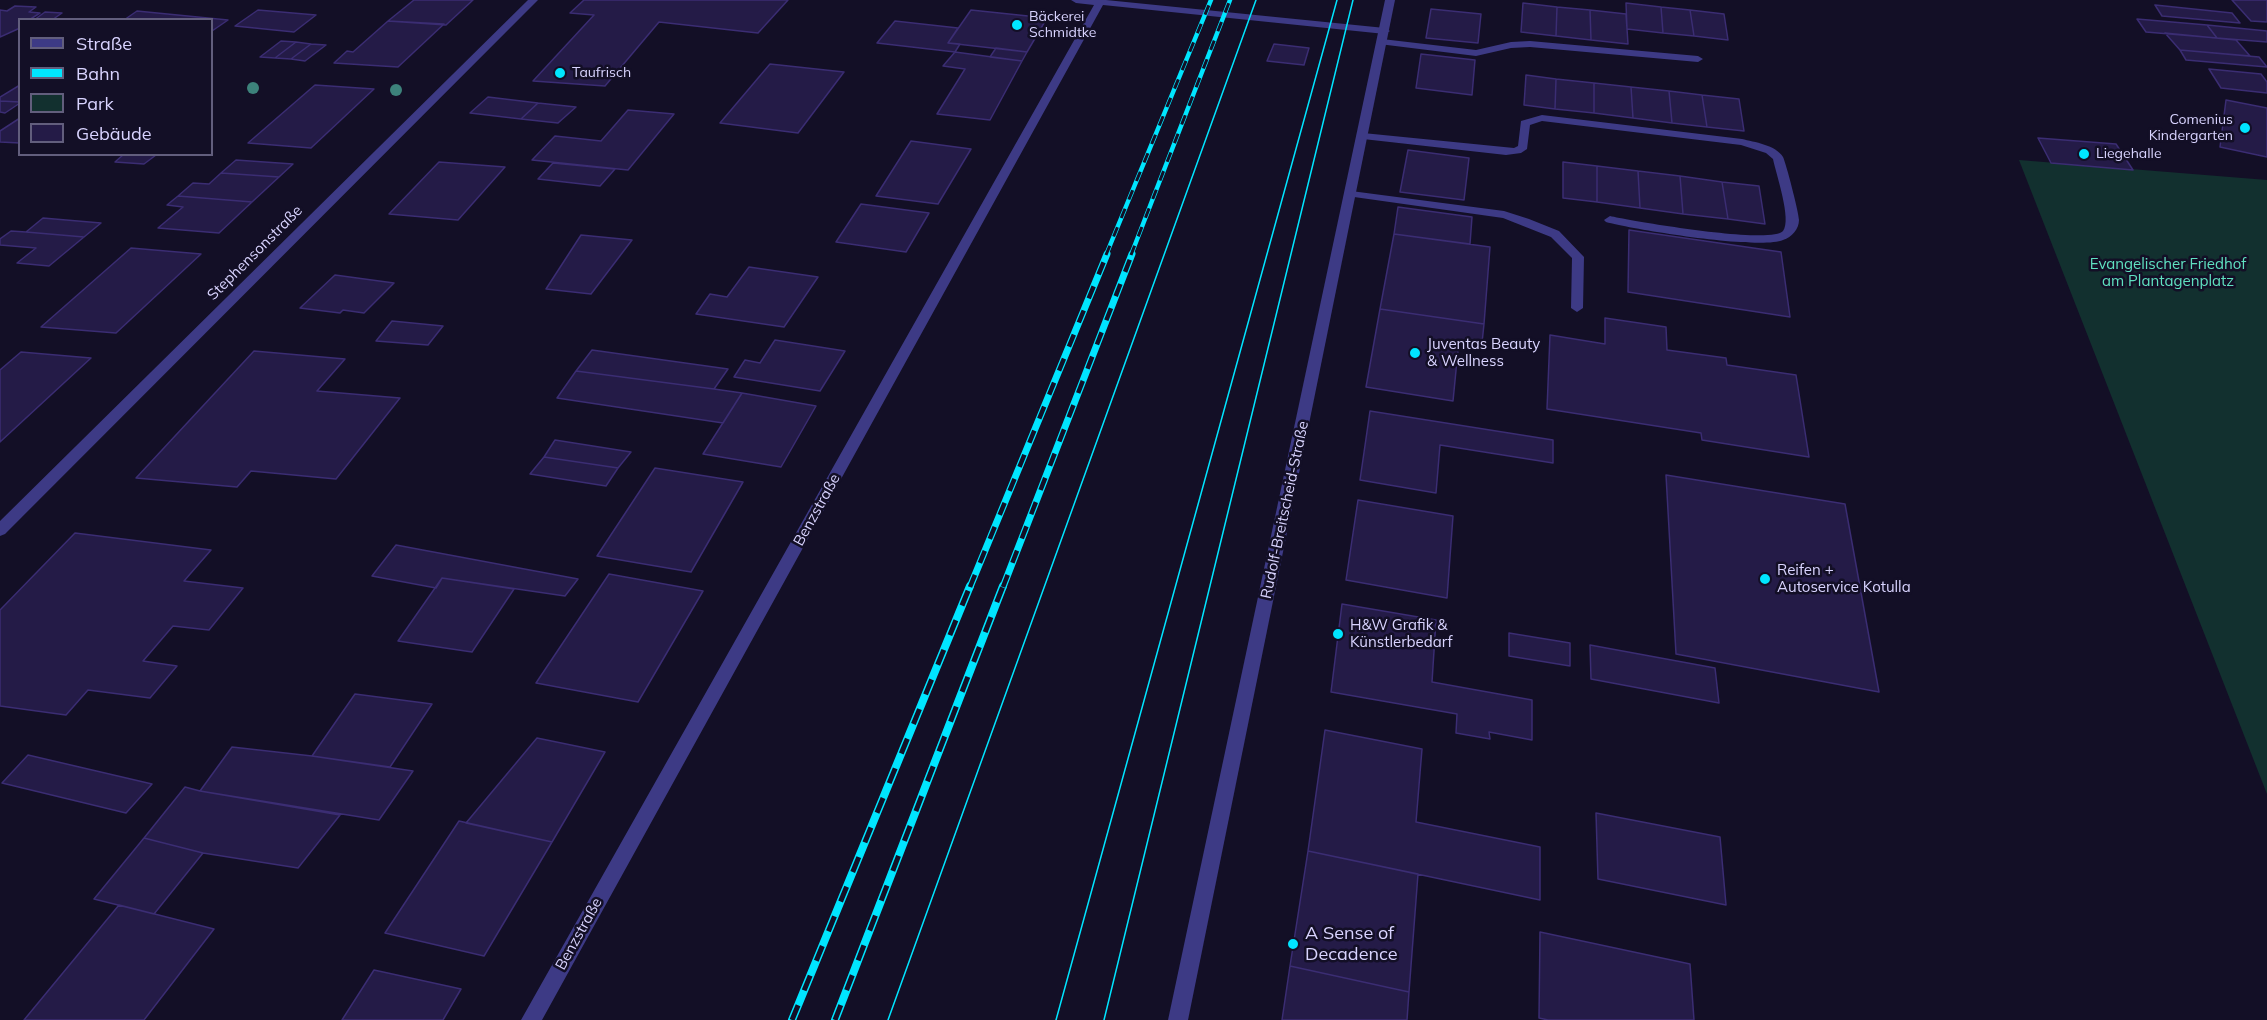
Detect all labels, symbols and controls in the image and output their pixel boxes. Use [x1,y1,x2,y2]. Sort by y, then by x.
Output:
place label: Bäckerei Schmidtke [1029,9,1096,42]
legend [18,18,213,156]
marker: Bäckerei Schmidtke [1010,18,1024,32]
text: Straße [76,32,132,55]
text: Bahn [76,62,120,85]
place label: Taufrisch [572,65,631,81]
marker: Taufrisch [553,66,567,80]
text: Park [76,92,114,115]
place label: Comenius Kindergarten [2149,112,2233,144]
marker: Comenius Kindergarten [2238,121,2252,135]
text: Gebäude [76,122,152,145]
place label: Liegehalle [2096,146,2162,162]
marker: Liegehalle [2077,147,2091,161]
street label: Stephensonstraße [204,202,306,304]
park label: Evangelischer Friedhof am Plantagenplatz [2090,255,2246,290]
place label: Juventas Beauty & Wellness [1427,335,1540,370]
marker: Juventas Beauty & Wellness [1408,346,1422,360]
street label: Rudolf-Breitscheid-Straße [1257,420,1313,600]
street label: Benzstraße [790,471,844,549]
place label: Reifen + Autoservice Kotulla [1777,561,1911,596]
marker: Reifen + Autoservice Kotulla [1758,572,1772,586]
place label: H&W Grafik & Künstlerbedarf [1350,616,1453,651]
marker: H&W Grafik & Künstlerbedarf [1331,627,1345,641]
street label: Benzstraße [552,895,606,973]
place label: A Sense of Decadence [1305,923,1398,966]
marker: A Sense of Decadence [1286,937,1300,951]

